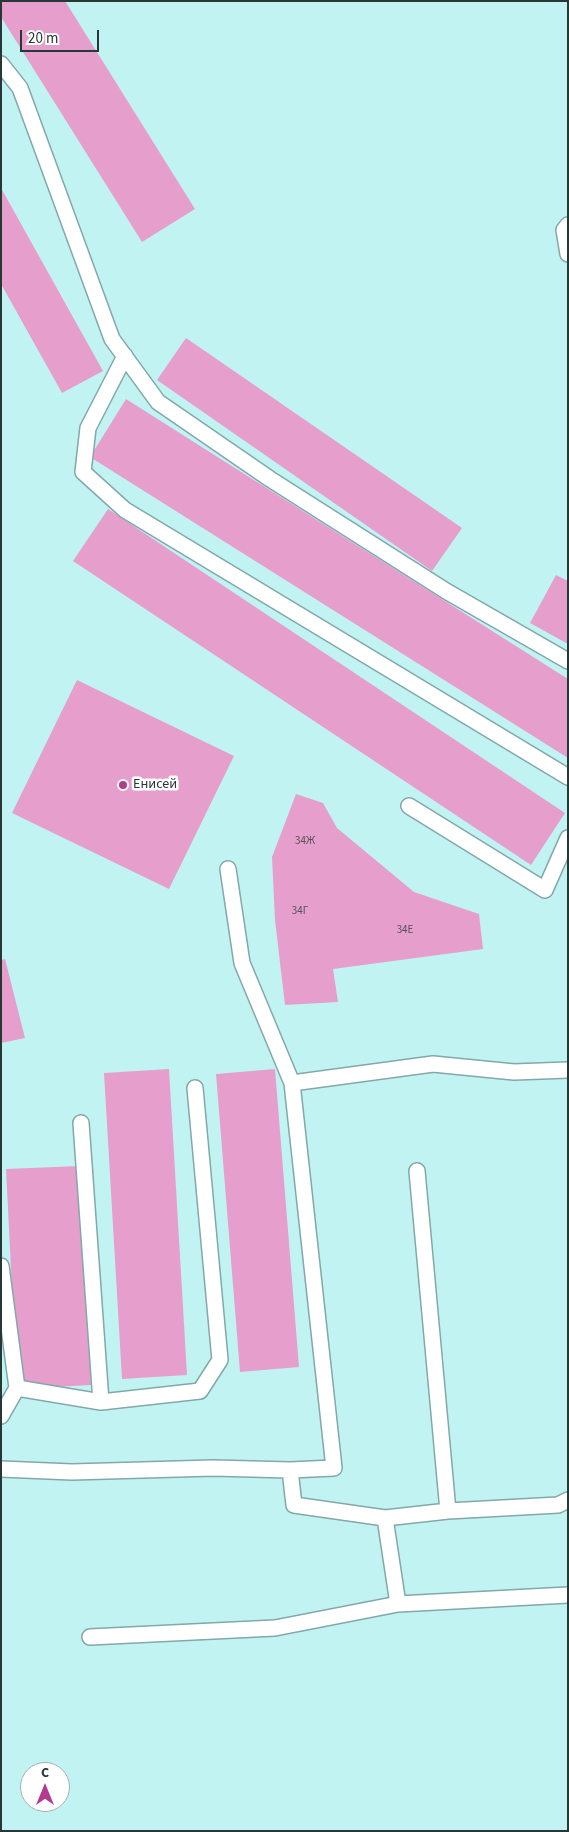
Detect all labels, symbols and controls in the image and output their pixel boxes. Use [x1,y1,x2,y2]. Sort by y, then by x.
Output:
scale bar [22,20,101,52]
text: 20 m [28,28,58,49]
place label: Енисей [133,777,177,793]
marker: Енисей [117,779,129,791]
house number: 34Ж [295,835,315,849]
house number: 34Г [292,905,308,919]
house number: 34Е [397,924,413,938]
north arrow [20,1762,70,1812]
text: С [41,1763,49,1783]

